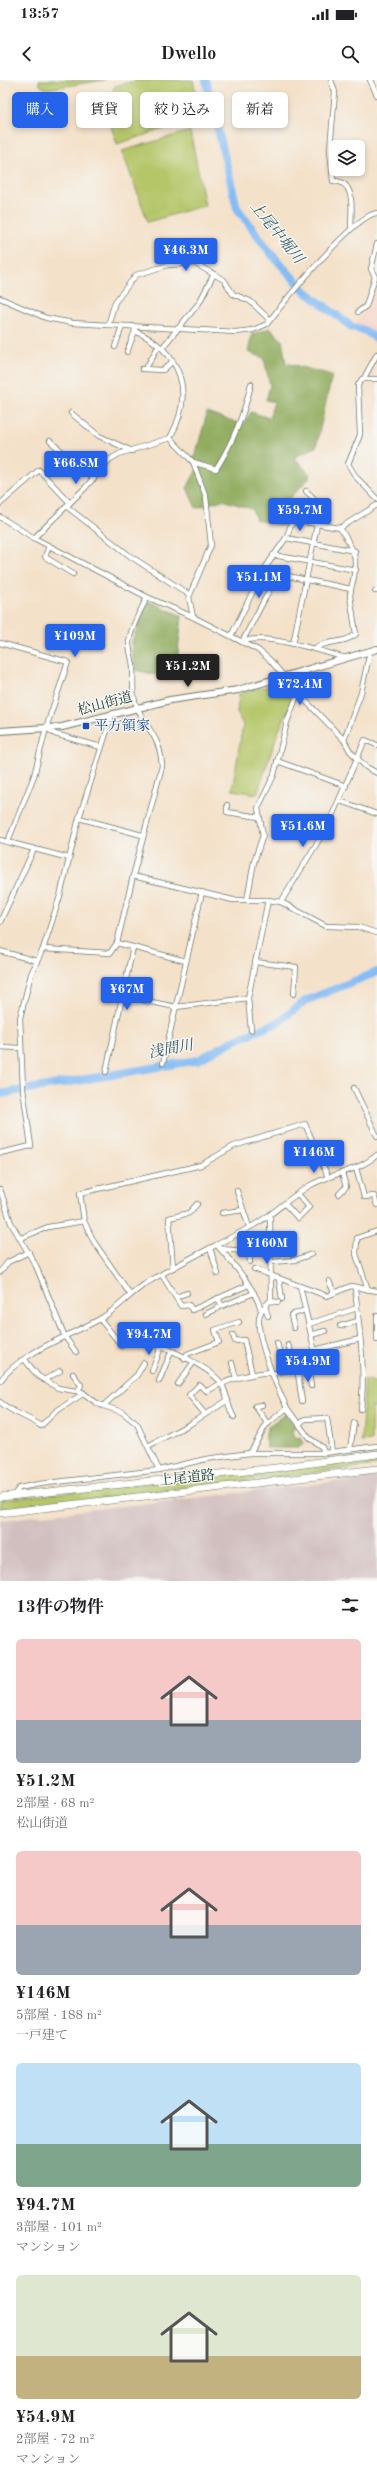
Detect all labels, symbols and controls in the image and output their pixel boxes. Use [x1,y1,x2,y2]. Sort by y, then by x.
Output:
text: 13:57 [20,7,59,22]
icon: back [16,43,38,65]
icon: search [339,43,361,65]
text: Dwello [161,45,216,63]
chip: 購入 [12,92,68,128]
chip: 賃貸 [76,92,132,128]
chip: 絞り込み [140,92,224,128]
chip: 新着 [232,92,288,128]
map controls [329,140,365,176]
button: layers [329,140,365,176]
water label: 上尾中堀川 [247,198,308,268]
pin: ¥46.3M [153,238,219,272]
text: ¥46.3M [163,244,209,257]
pin: ¥66.8M [43,451,109,485]
text: ¥66.8M [53,457,99,470]
pin: ¥59.7M [267,498,333,532]
text: ¥59.7M [277,504,323,517]
pin: ¥51.1M [226,565,292,599]
text: ¥51.1M [236,571,282,584]
pin: ¥109M [47,624,103,658]
text: ¥109M [54,630,96,643]
pin: ¥51.2M [155,654,221,688]
text: ¥51.2M [165,660,211,673]
pin: ¥72.4M [267,672,333,706]
text: ¥72.4M [277,678,323,691]
street label: 松山街道 [76,689,134,718]
place label: 平方領家 [94,718,150,733]
marker: 平方領家 [81,721,91,731]
pin: ¥51.6M [270,814,336,848]
text: ¥51.6M [280,820,326,833]
pin: ¥67M [103,977,151,1011]
text: ¥67M [110,983,144,996]
water label: 浅間川 [147,1036,196,1062]
pin: ¥146M [286,1140,342,1174]
text: ¥146M [293,1146,335,1159]
pin: ¥160M [239,1231,295,1265]
text: ¥160M [246,1237,288,1250]
pin: ¥94.7M [116,1322,182,1356]
text: ¥94.7M [126,1328,172,1341]
pin: ¥54.9M [275,1349,341,1383]
text: ¥54.9M [285,1355,331,1368]
street label: 上尾道路 [158,1467,216,1488]
icon: filters [339,1594,361,1616]
text: 13件の物件 [16,1599,104,1616]
icon: home [153,1665,225,1737]
text: ¥51.2M [16,1773,75,1790]
text: 2部屋 · 68 m² [16,1797,94,1810]
text: 松山街道 [16,1817,68,1830]
icon: home [153,1877,225,1949]
text: ¥146M [16,1985,71,2002]
text: 5部屋 · 188 m² [16,2009,102,2022]
text: 一戸建て [16,2029,68,2042]
icon: home [153,2089,225,2161]
text: ¥94.7M [16,2197,75,2214]
text: 3部屋 · 101 m² [16,2221,102,2234]
text: マンション [16,2241,80,2254]
icon: home [153,2301,225,2373]
text: ¥54.9M [16,2409,75,2426]
text: 2部屋 · 72 m² [16,2433,94,2446]
text: マンション [16,2453,80,2466]

